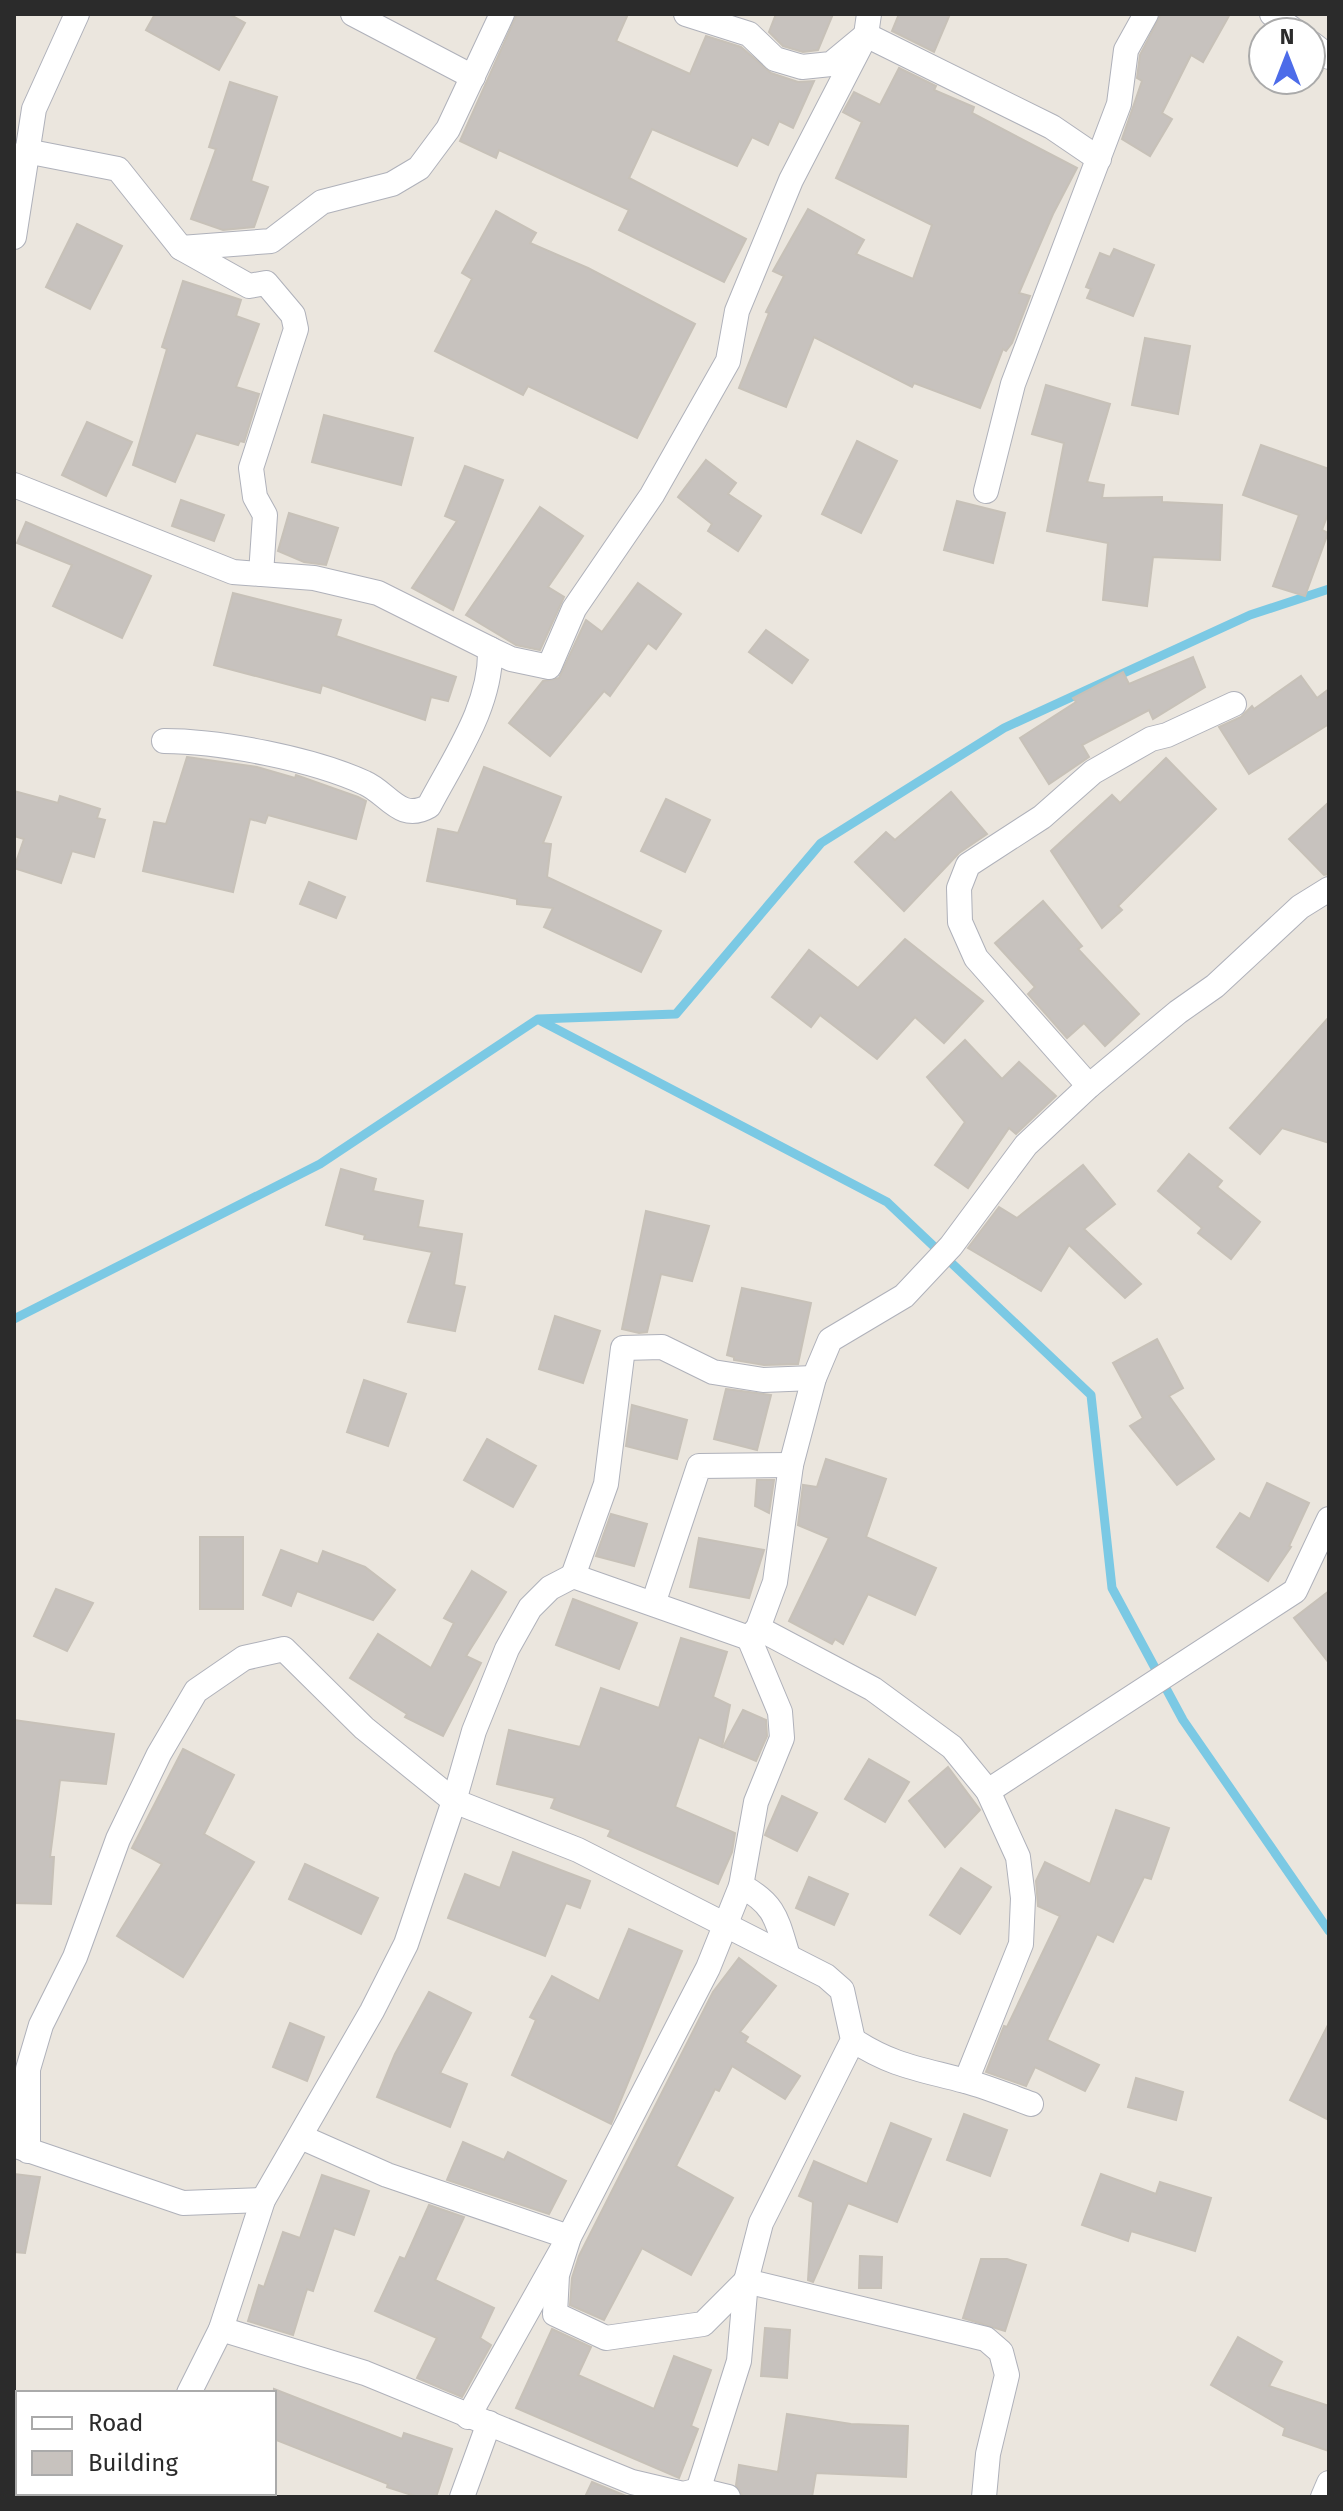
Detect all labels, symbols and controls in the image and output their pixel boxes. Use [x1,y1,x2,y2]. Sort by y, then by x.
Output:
north arrow [1247,16,1327,96]
text: N [1280,23,1294,50]
legend [16,2391,276,2495]
text: Road [88,2409,143,2437]
text: Building [88,2449,178,2477]

